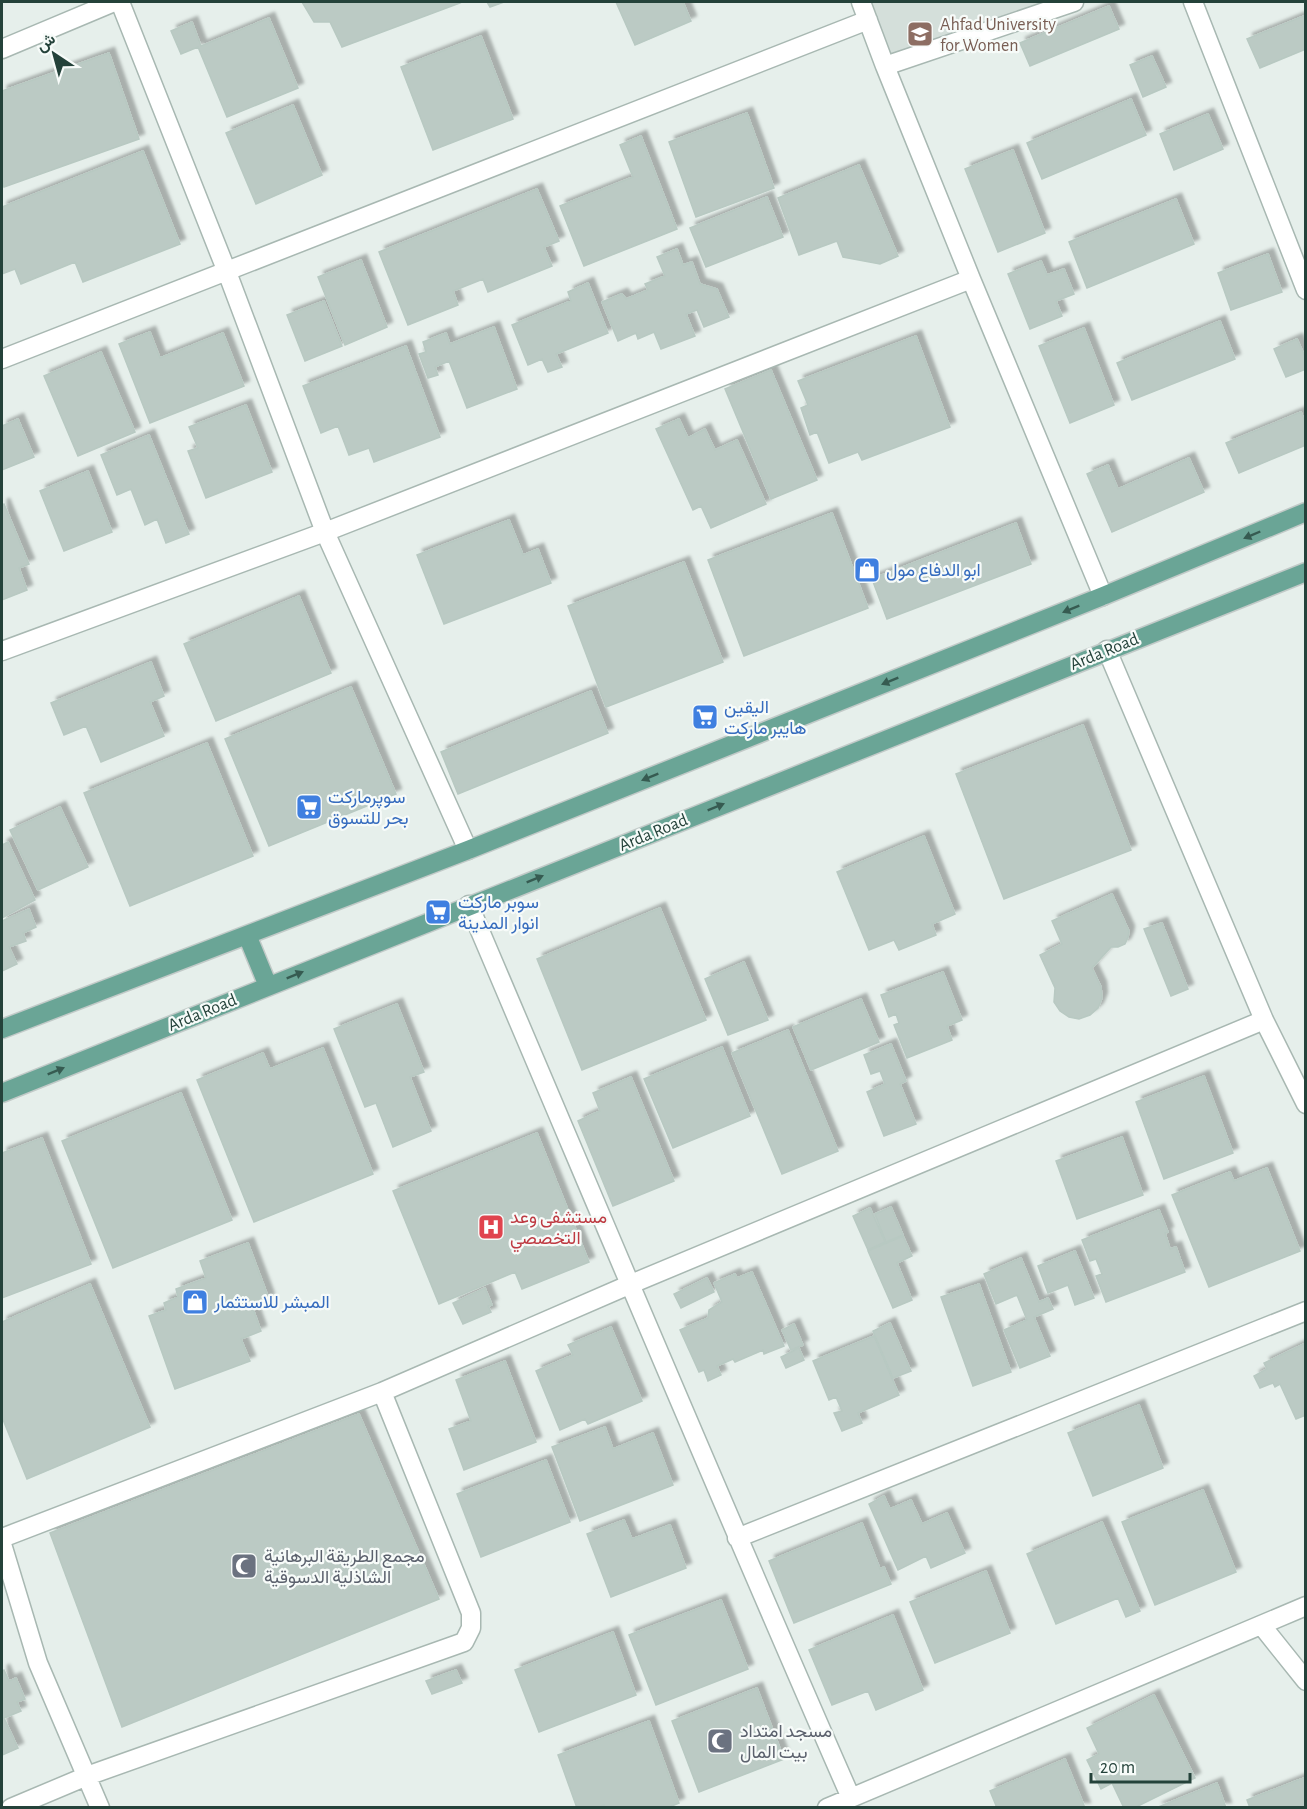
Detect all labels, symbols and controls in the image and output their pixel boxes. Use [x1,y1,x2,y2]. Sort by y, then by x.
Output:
place label: Ahfad University for Women [940,16,1056,55]
school or university icon: Ahfad University for Women [905,19,935,49]
north arrow [24,24,84,84]
text: ش [33,31,59,56]
one-way arrow [1242,530,1260,540]
shop icon: ابو الدفاع مول [852,555,882,585]
place label: ابو الدفاع مول [886,562,981,582]
one-way arrow [1062,605,1080,614]
street label: Arda Road [1067,630,1141,674]
one-way arrow [881,677,899,686]
place label: اليقين هايبر ماركت [724,699,807,739]
supermarket icon: اليقين هايبر ماركت [690,702,720,732]
one-way arrow [641,772,659,782]
place label: سوپرمارکت بحر للتسوق [328,789,409,829]
supermarket icon: سوپرمارکت بحر للتسوق [294,792,324,822]
one-way arrow [707,801,725,811]
street label: Arda Road [616,811,690,855]
one-way arrow [526,874,544,884]
place label: سوبر ماركت انوار المدينة [458,894,539,934]
supermarket icon: سوبر ماركت انوار المدينة [423,897,453,927]
one-way arrow [286,970,304,979]
street label: Arda Road [165,991,239,1035]
one-way arrow [47,1066,65,1076]
place label: مستشفى وعد التخصصي [510,1209,607,1253]
hospital icon: مستشفى وعد التخصصي [476,1212,506,1242]
shop icon: المبشر للاستثمار [180,1287,210,1317]
place label: المبشر للاستثمار [213,1294,330,1313]
place label: مجمع الطريقة البرهانية الشاذلية الدسوقية [264,1548,425,1588]
mosque icon: مجمع الطريقة البرهانية الشاذلية الدسوقية [229,1551,259,1581]
place label: مسجد امتداد بيت المال [740,1723,832,1763]
mosque icon: مسجد امتداد بيت المال [705,1726,735,1756]
scale bar [1091,1746,1190,1784]
text: 20 m [1100,1759,1135,1777]

